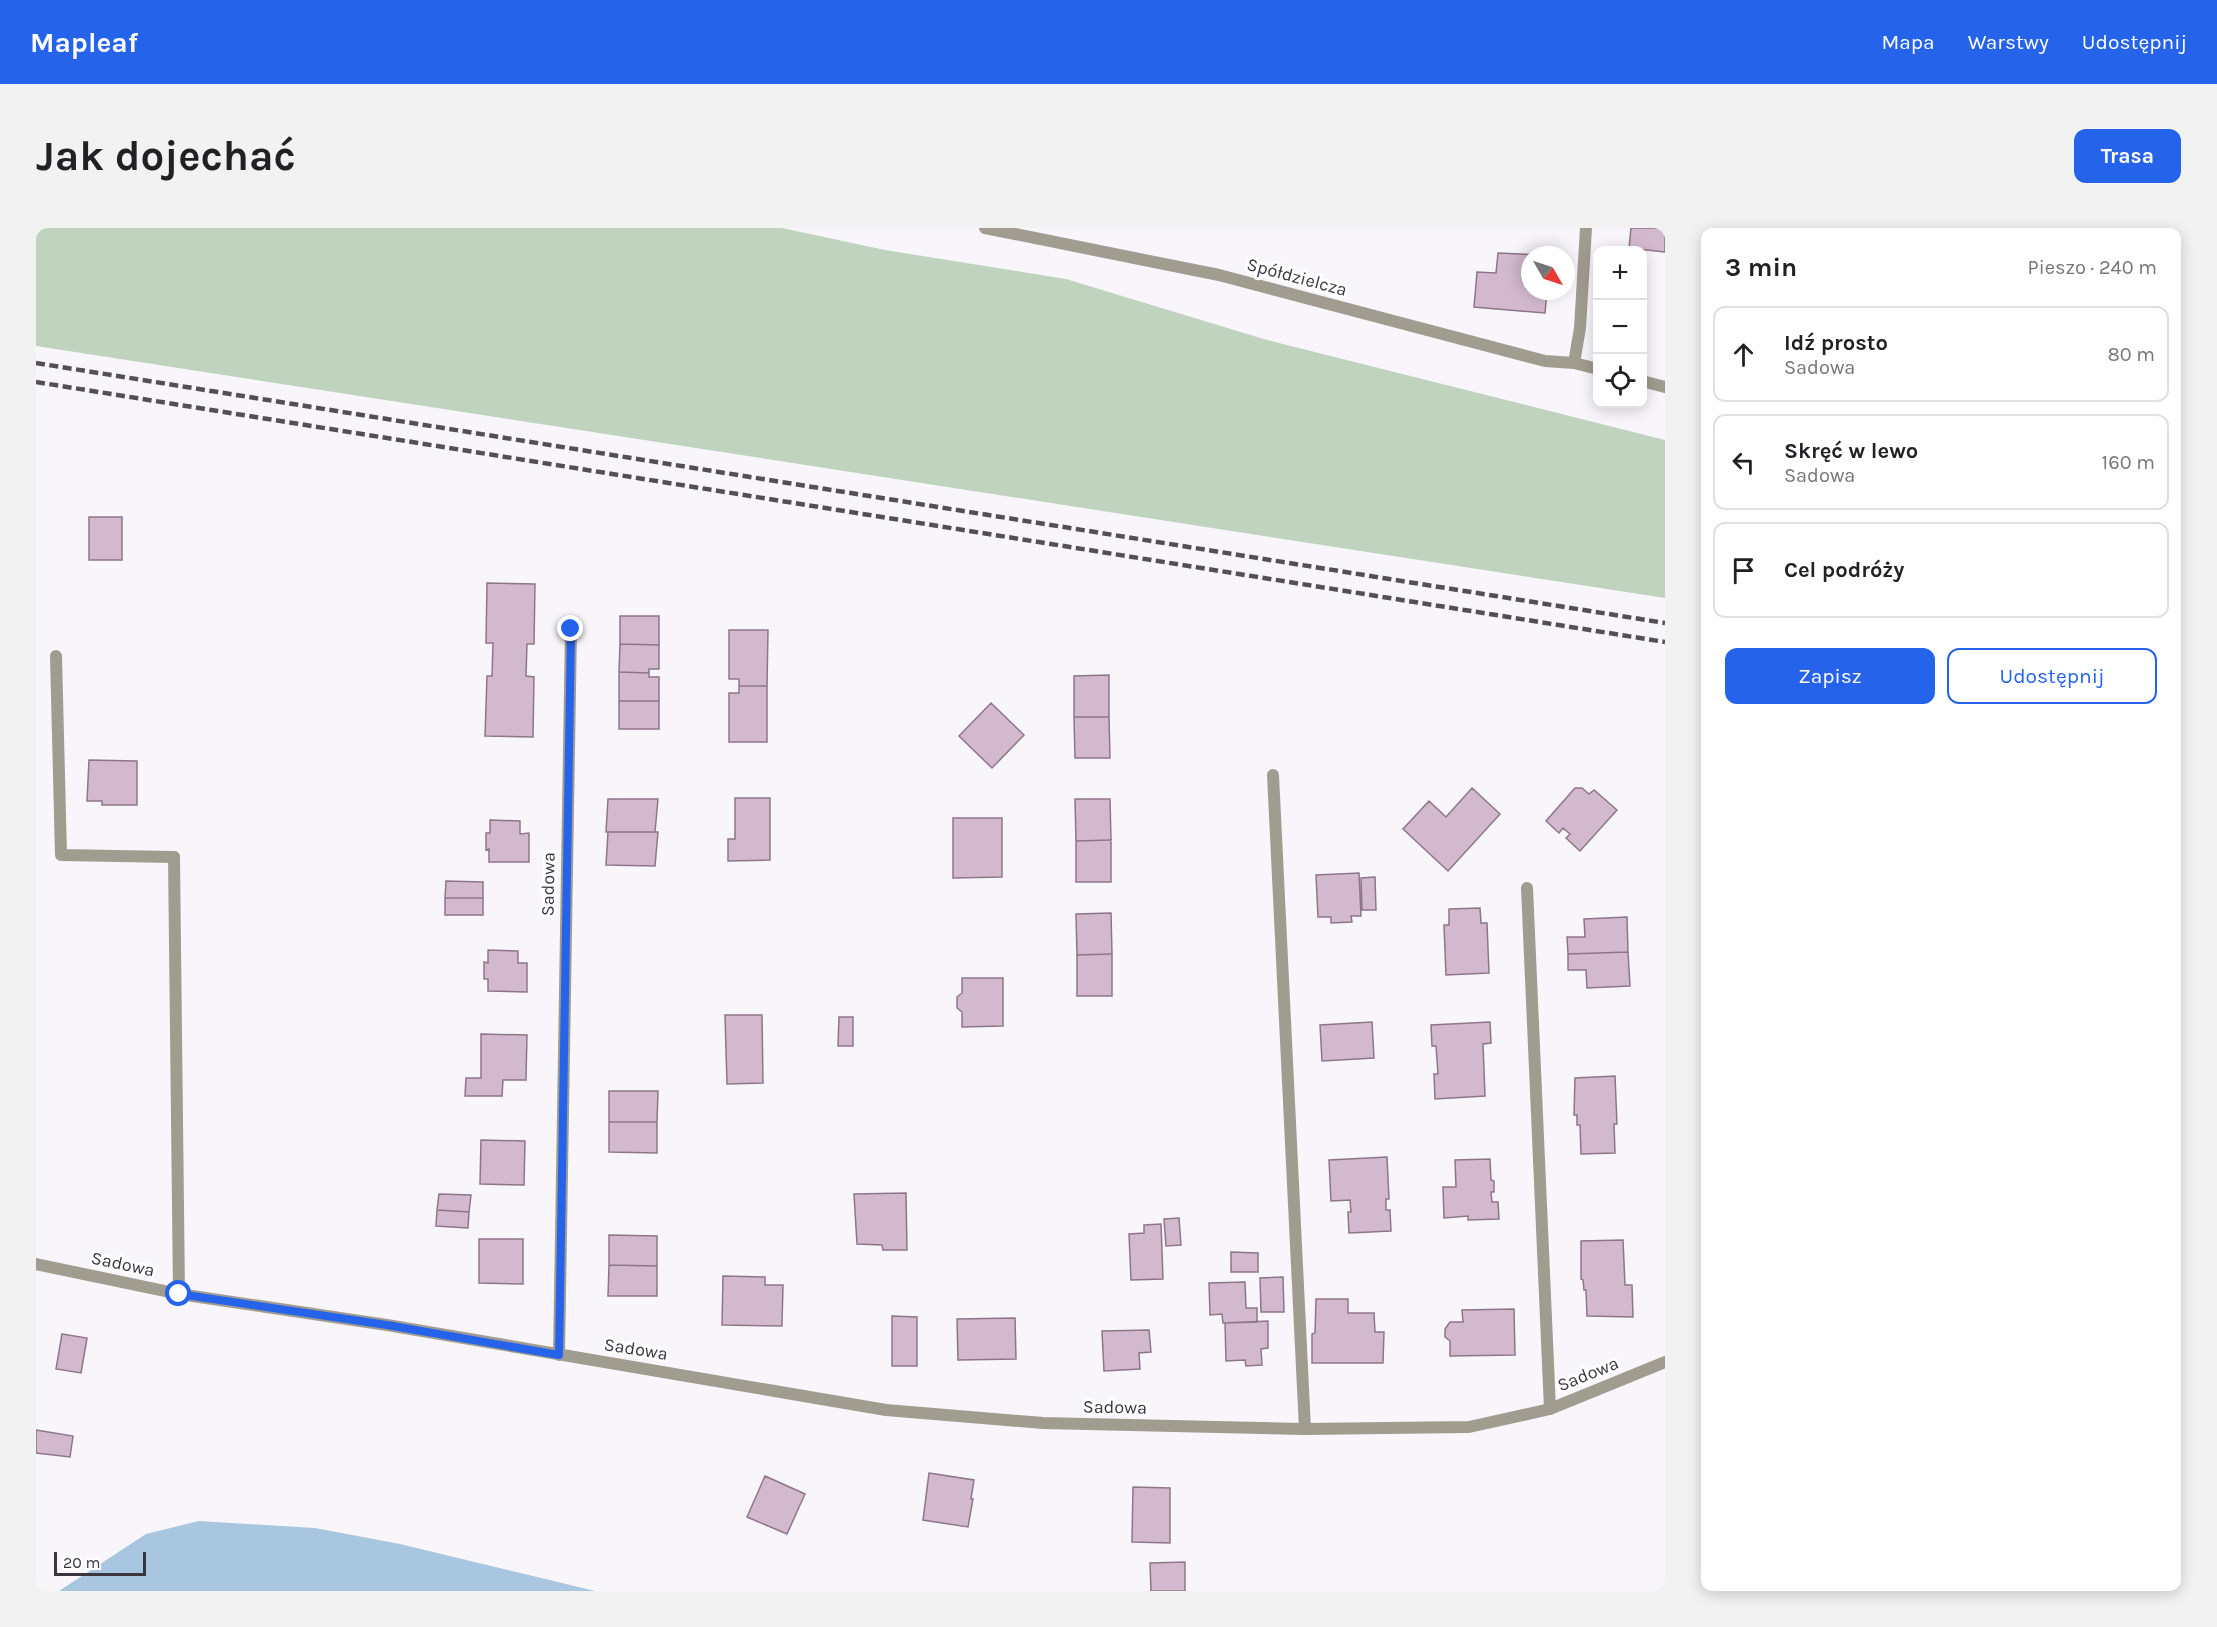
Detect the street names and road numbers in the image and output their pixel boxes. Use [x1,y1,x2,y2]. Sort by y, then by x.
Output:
street label: Spółdzielcza [1244,253,1350,301]
street label: Sadowa [536,852,560,916]
street label: Sadowa [89,1247,157,1281]
street label: Sadowa [603,1333,669,1365]
street label: Sadowa [1554,1352,1622,1396]
street label: Sadowa [1083,1395,1147,1419]

